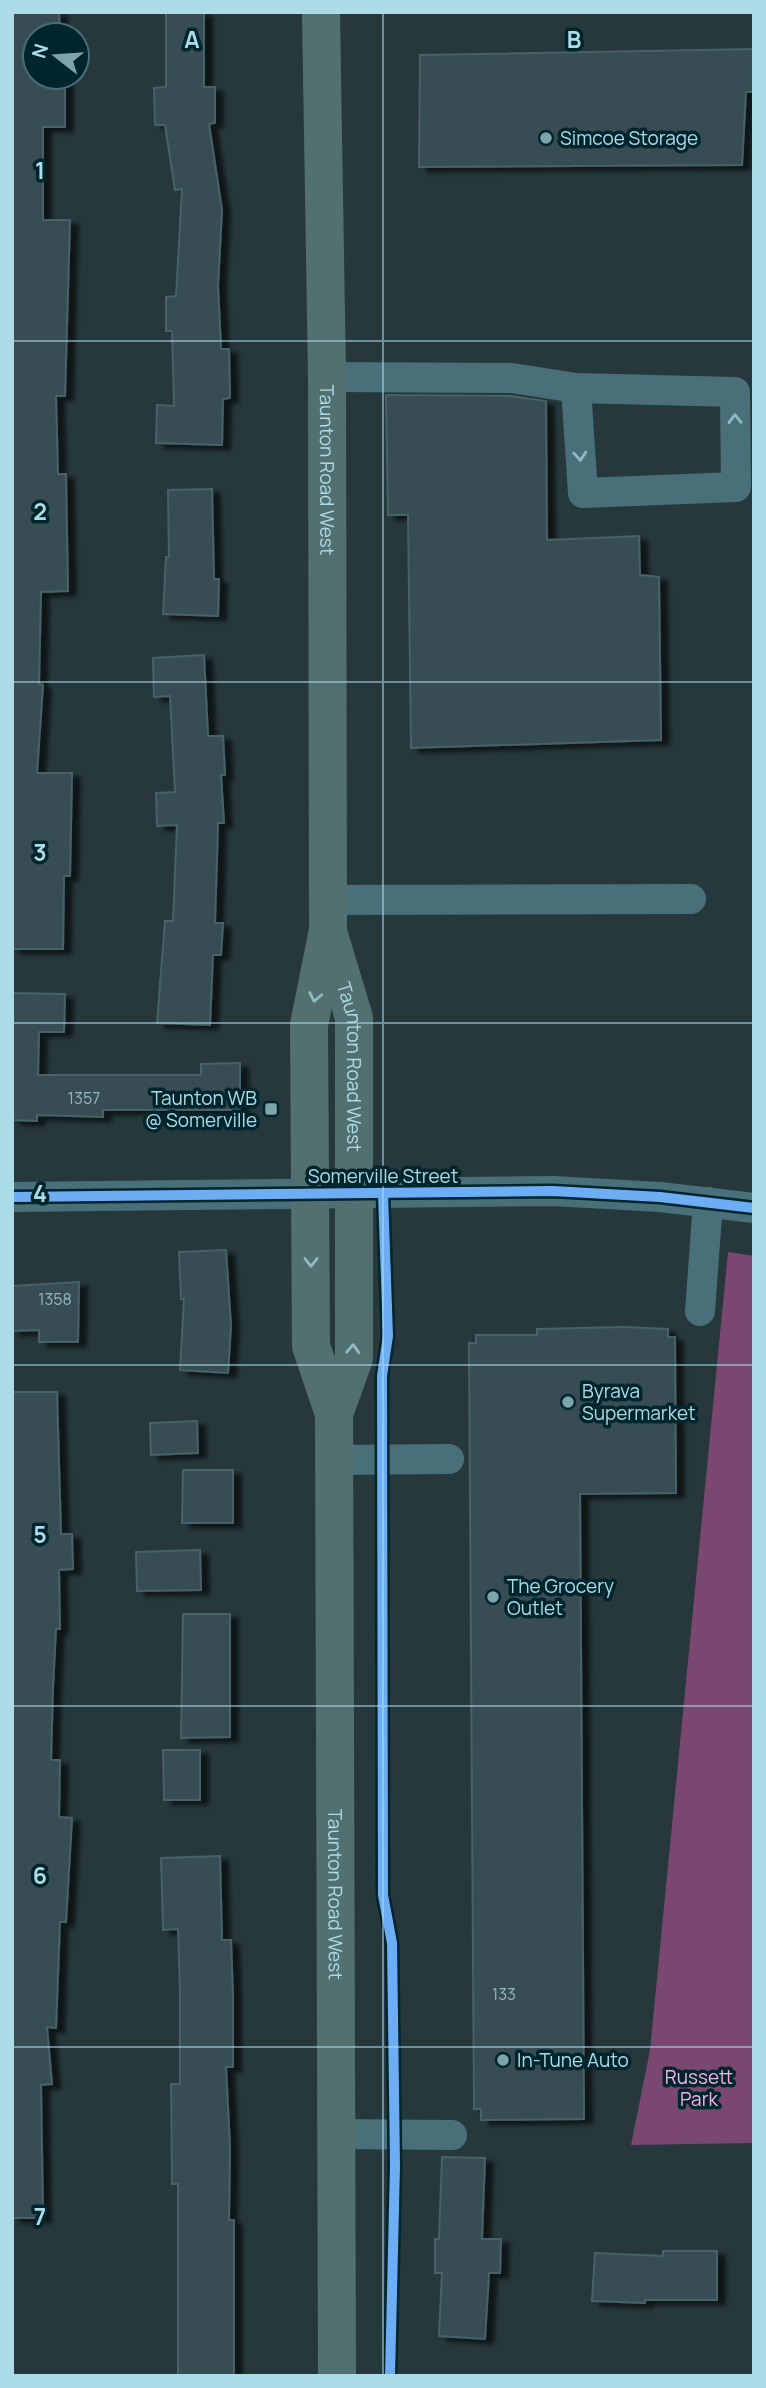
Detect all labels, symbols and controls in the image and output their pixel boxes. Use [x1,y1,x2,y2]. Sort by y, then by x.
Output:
north arrow [21,21,91,91]
text: A [184,23,200,55]
text: B [567,23,581,55]
text: N [25,41,54,61]
place label: Simcoe Storage [560,125,698,151]
marker: Simcoe Storage [538,130,554,146]
text: 1 [35,154,45,186]
street label: Taunton Road West [314,384,340,555]
one-way arrow [727,413,743,424]
one-way arrow [573,450,588,461]
text: 2 [33,495,47,527]
text: 3 [33,836,47,868]
street label: Taunton Road West [331,979,367,1152]
one-way arrow [308,991,323,1003]
place label: Taunton WB @ Somerville [145,1085,257,1133]
house number: 1357 [68,1087,100,1109]
marker: Taunton WB @ Somerville [263,1101,279,1117]
street label: Somerville Street [308,1163,458,1189]
text: 4 [33,1177,47,1209]
one-way arrow [303,1257,319,1268]
house number: 1358 [38,1288,72,1310]
one-way arrow [346,1343,361,1354]
place label: Byrava Supermarket [582,1378,696,1426]
marker: Byrava Supermarket [560,1394,576,1410]
text: 5 [33,1518,47,1550]
place label: The Grocery Outlet [507,1573,614,1621]
marker: The Grocery Outlet [485,1589,501,1605]
street label: Taunton Road West [322,1809,349,1980]
text: 6 [33,1859,47,1891]
house number: 133 [492,1983,516,2005]
place label: In-Tune Auto [517,2047,629,2073]
marker: In-Tune Auto [495,2052,511,2068]
park label: Russett Park [665,2064,733,2112]
text: 7 [34,2200,46,2232]

